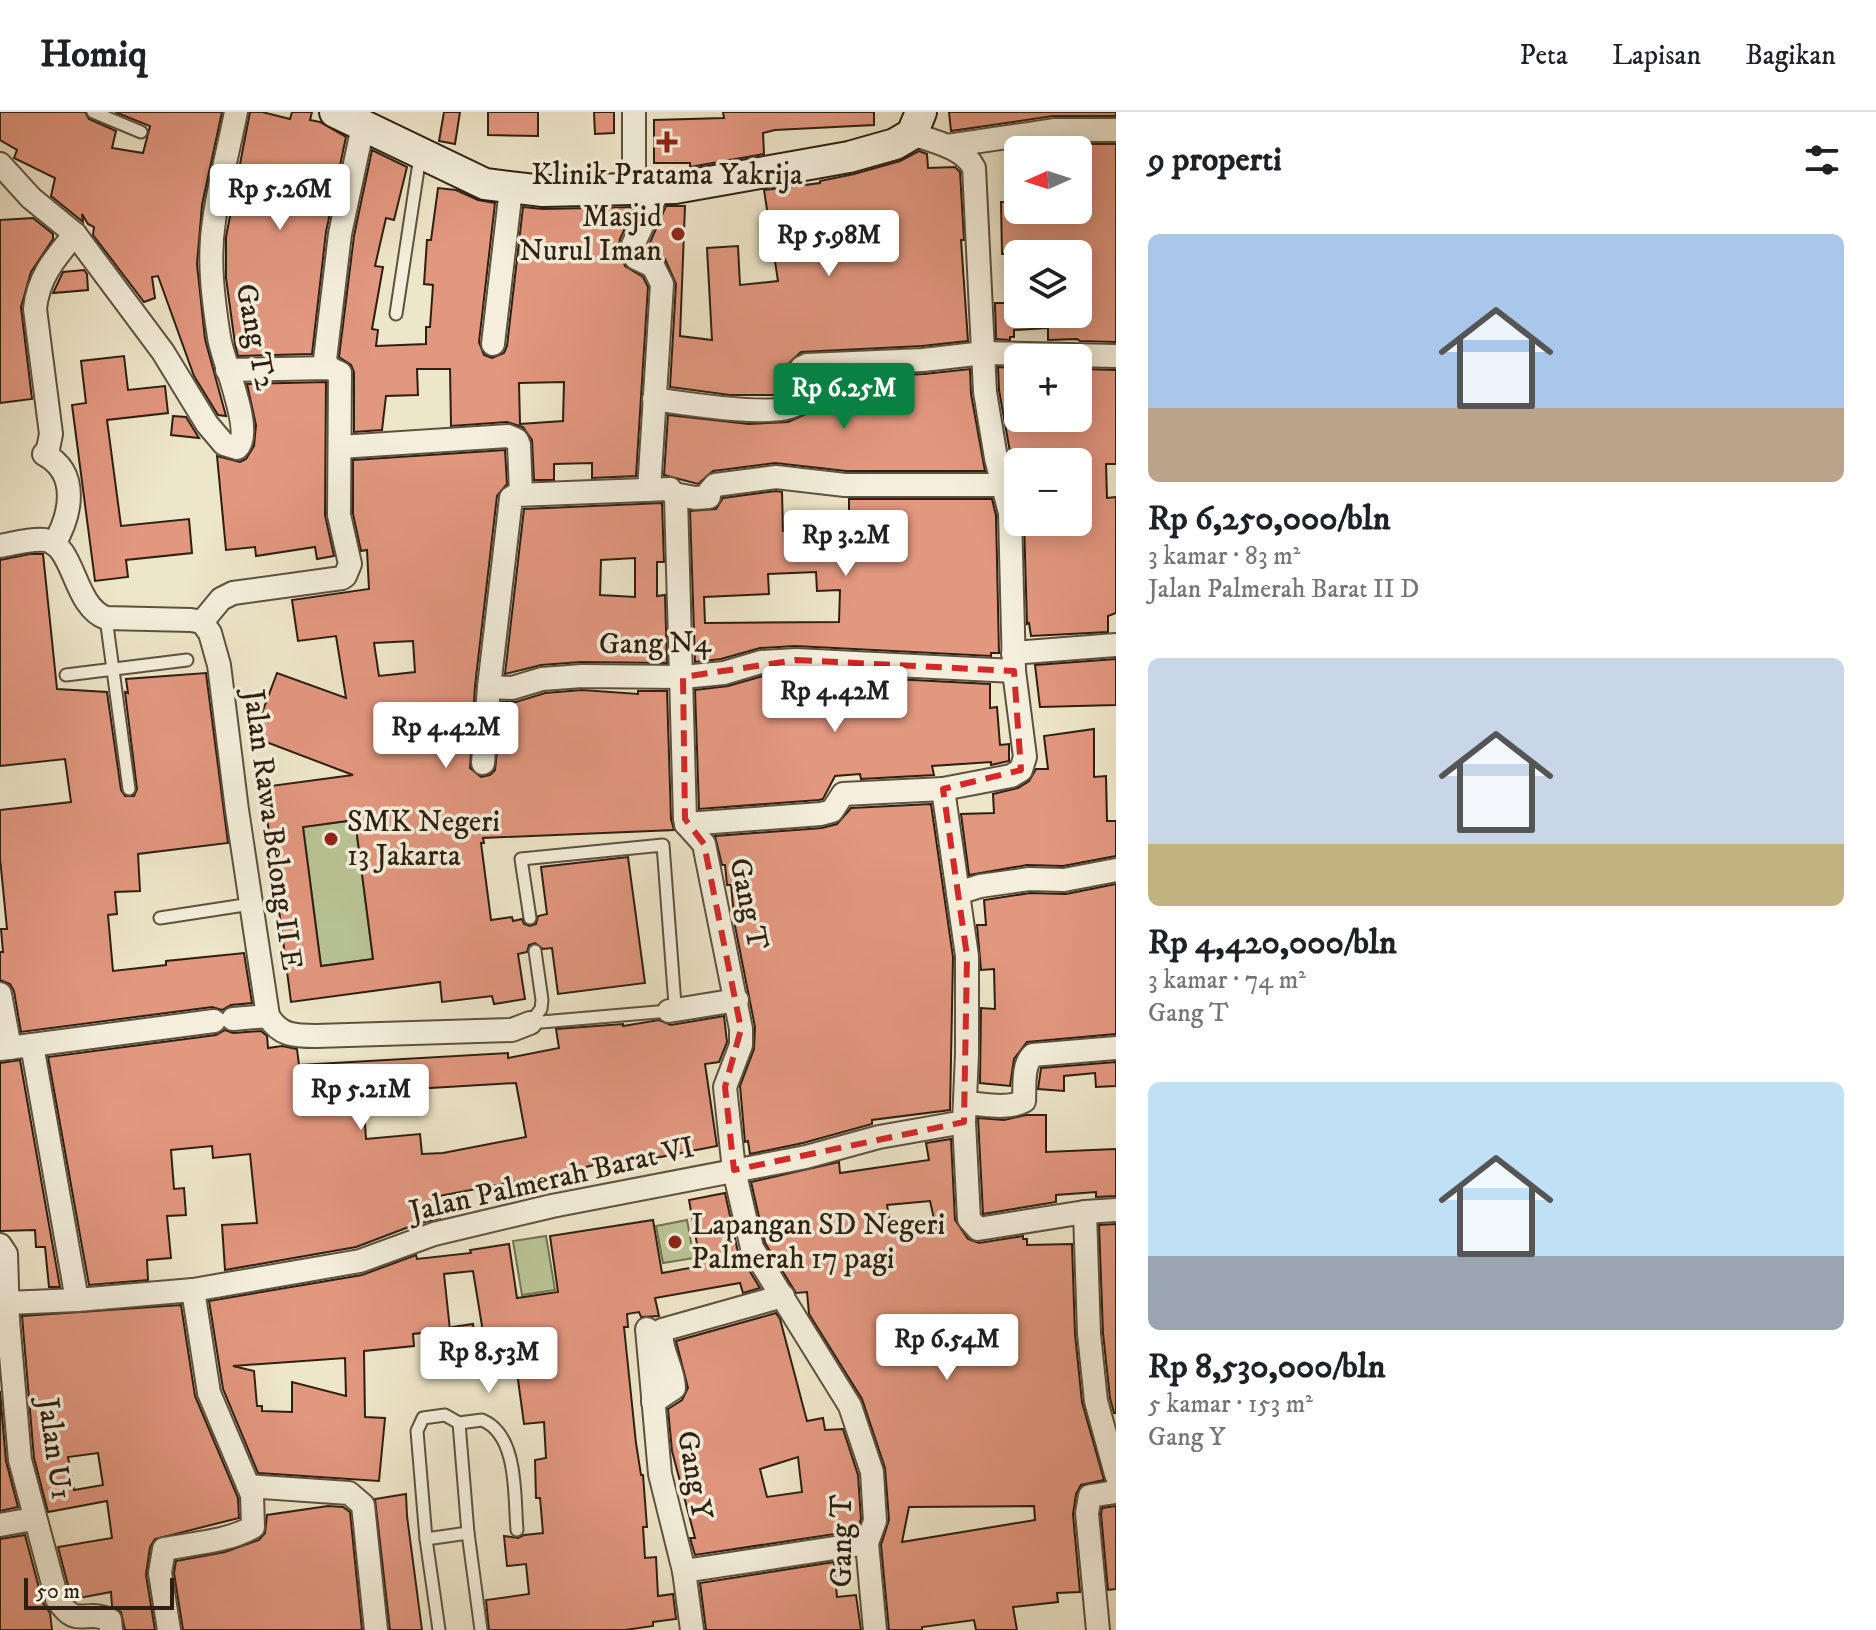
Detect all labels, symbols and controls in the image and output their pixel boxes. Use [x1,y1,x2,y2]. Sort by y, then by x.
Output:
text: Homiq [40,31,147,79]
text: Peta [1520,38,1568,73]
text: Lapisan [1612,38,1701,73]
text: Bagikan [1745,38,1836,73]
marker: Klinik Pratama Yakrija [656,131,678,153]
north arrow [1004,136,1092,224]
map controls [1004,136,1092,536]
icon: filters [1800,138,1844,182]
text: 9 properti [1148,139,1282,181]
place label: Klinik Pratama Yakrija [531,157,803,194]
pin: Rp 5.26M [197,164,363,232]
text: Rp 5.26M [228,173,332,206]
place label: Masjid Nurul Iman [519,199,662,270]
pin: Rp 5.98M [746,210,912,278]
text: Rp 5.98M [777,219,881,252]
marker: Masjid Nurul Iman [669,225,687,243]
button: layers [1004,240,1092,328]
street label: Gang T2 [227,281,284,394]
icon: home [1424,286,1568,430]
button: + [1004,344,1092,432]
pin: Rp 6.25M [761,363,927,431]
text: Rp 6.25M [792,372,896,405]
button: − [1004,448,1092,536]
text: Rp 6,250,000/bln [1148,498,1391,540]
pin: Rp 3.2M [772,510,920,578]
text: Rp 3.2M [802,519,890,552]
text: 3 kamar · 83 m² [1148,540,1300,573]
text: Jalan Palmerah Barat II D [1148,573,1419,606]
street label: Gang N4 [599,625,712,663]
pin: Rp 4.42M [752,666,918,734]
text: Rp 4.42M [780,675,890,708]
street label: Jalan Rawa Belong II E [234,684,310,973]
pin: Rp 4.42M [363,702,529,770]
icon: home [1424,710,1568,854]
text: Rp 4.42M [391,711,501,744]
place label: SMK Negeri 13 Jakarta [347,804,500,875]
marker: SMK Negeri 13 Jakarta [322,830,340,848]
street label: Gang T [720,855,776,954]
text: Rp 4,420,000/bln [1148,922,1397,964]
text: 3 kamar · 74 m² [1148,964,1306,997]
text: Gang T [1148,997,1229,1030]
pin: Rp 5.21M [278,1064,444,1132]
text: Rp 5.21M [311,1073,411,1106]
street label: Jalan Palmerah Barat VI [403,1129,698,1231]
icon: home [1424,1134,1568,1278]
place label: Lapangan SD Negeri Palmerah 17 pagi [691,1207,945,1278]
marker: Lapangan SD Negeri Palmerah 17 pagi [666,1233,684,1251]
pin: Rp 6.54M [864,1314,1030,1382]
text: Rp 6.54M [894,1323,1000,1356]
pin: Rp 8.53M [406,1327,572,1395]
text: Rp 8.53M [438,1336,540,1369]
text: Rp 8,530,000/bln [1148,1346,1386,1388]
text: 5 kamar · 153 m² [1148,1388,1313,1421]
street label: Jalan U1 [28,1393,79,1502]
text: Gang Y [1148,1421,1225,1454]
street label: Gang Y [668,1428,720,1523]
street label: Gang T [824,1494,861,1588]
scale bar [24,1574,174,1610]
text: 50 m [36,1578,80,1605]

